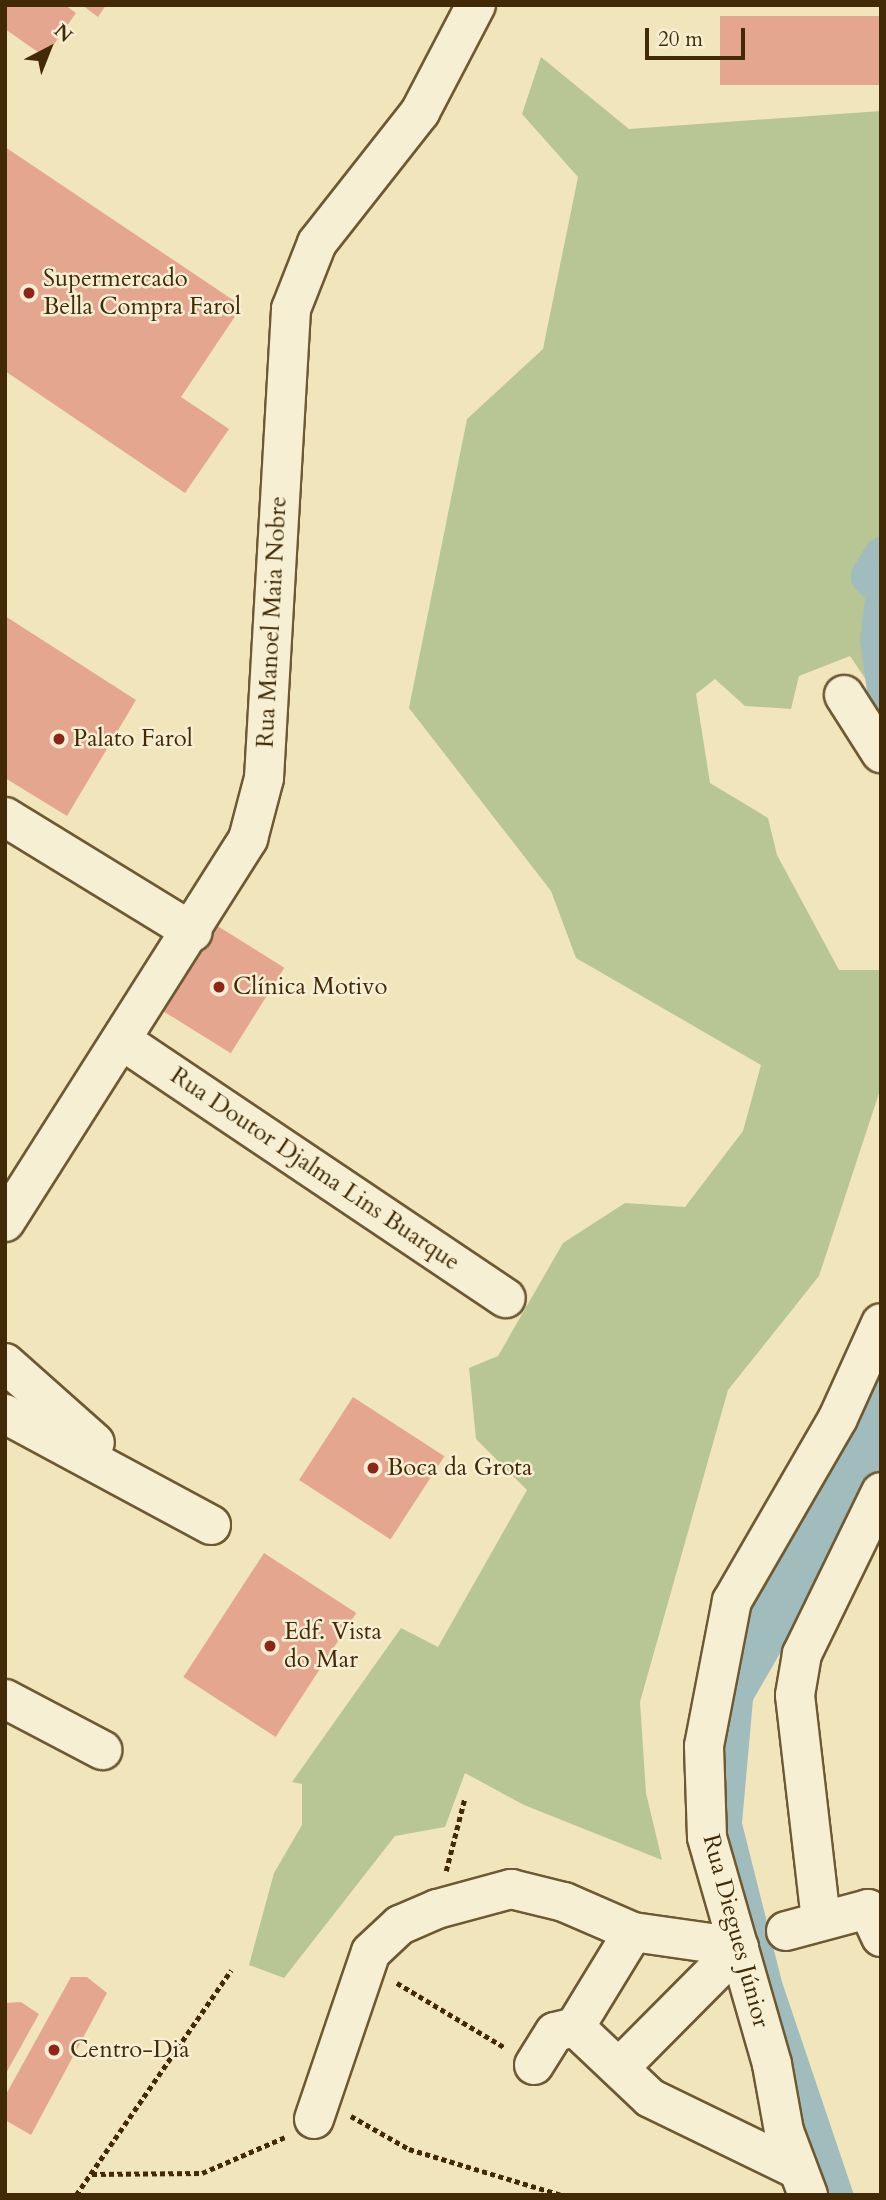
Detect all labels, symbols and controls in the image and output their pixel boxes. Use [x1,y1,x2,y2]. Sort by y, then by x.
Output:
north arrow [14,14,84,84]
scale bar [648,14,748,58]
text: N [48,18,78,49]
text: 20 m [658,25,703,54]
place label: Supermercado Bella Compra Farol [43,265,241,321]
marker: Supermercado Bella Compra Farol [21,285,37,301]
street label: Rua Manoel Maia Nobre [251,495,293,749]
place label: Palato Farol [73,725,193,753]
marker: Palato Farol [51,731,67,747]
place label: Clínica Motivo [233,973,387,1001]
marker: Clínica Motivo [211,979,227,995]
street label: Rua Doutor Djalma Lins Buarque [165,1061,465,1277]
place label: Boca da Grota [387,1454,532,1482]
marker: Boca da Grota [365,1460,381,1476]
place label: Edf. Vista do Mar [284,1618,382,1674]
marker: Edf. Vista do Mar [262,1638,278,1654]
street label: Rua Diegues Júnior [696,1831,776,2031]
place label: Centro-Dia [70,2036,190,2064]
marker: Centro-Dia [44,2040,64,2060]

